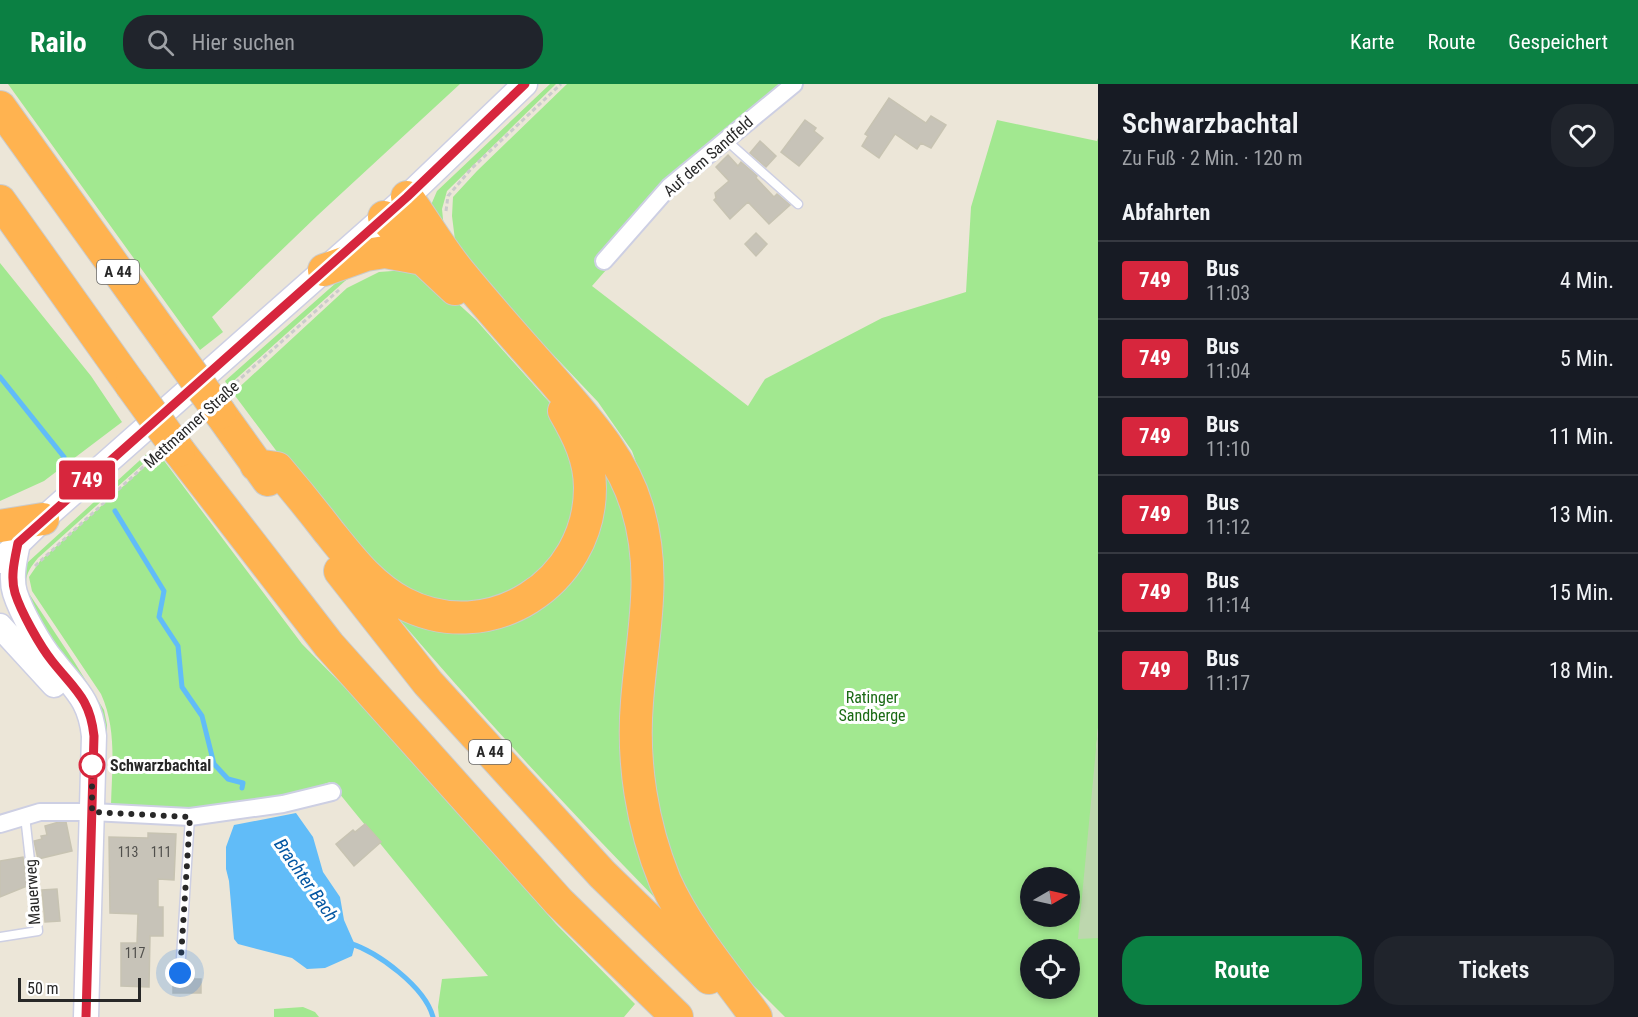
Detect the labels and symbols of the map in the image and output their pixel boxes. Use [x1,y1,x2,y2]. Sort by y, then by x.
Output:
street label: Auf dem Sandfeld [660,112,757,200]
road number: A 44 [97,260,139,284]
street label: Mettmanner Straße [140,377,243,472]
line badge: 749 [52,460,122,500]
park label: Ratinger Sandberge [838,688,906,725]
road number: A 44 [469,740,511,764]
marker: Schwarzbachtal [79,752,105,778]
place label: Schwarzbachtal [110,756,211,775]
water label: Brachter Bach [270,834,343,925]
house number: 113 [118,844,138,860]
house number: 111 [151,844,171,860]
street label: Mauerweg [21,858,44,925]
north arrow [1020,867,1080,927]
house number: 117 [125,945,145,961]
your location [165,958,195,988]
scale bar [18,975,141,1002]

